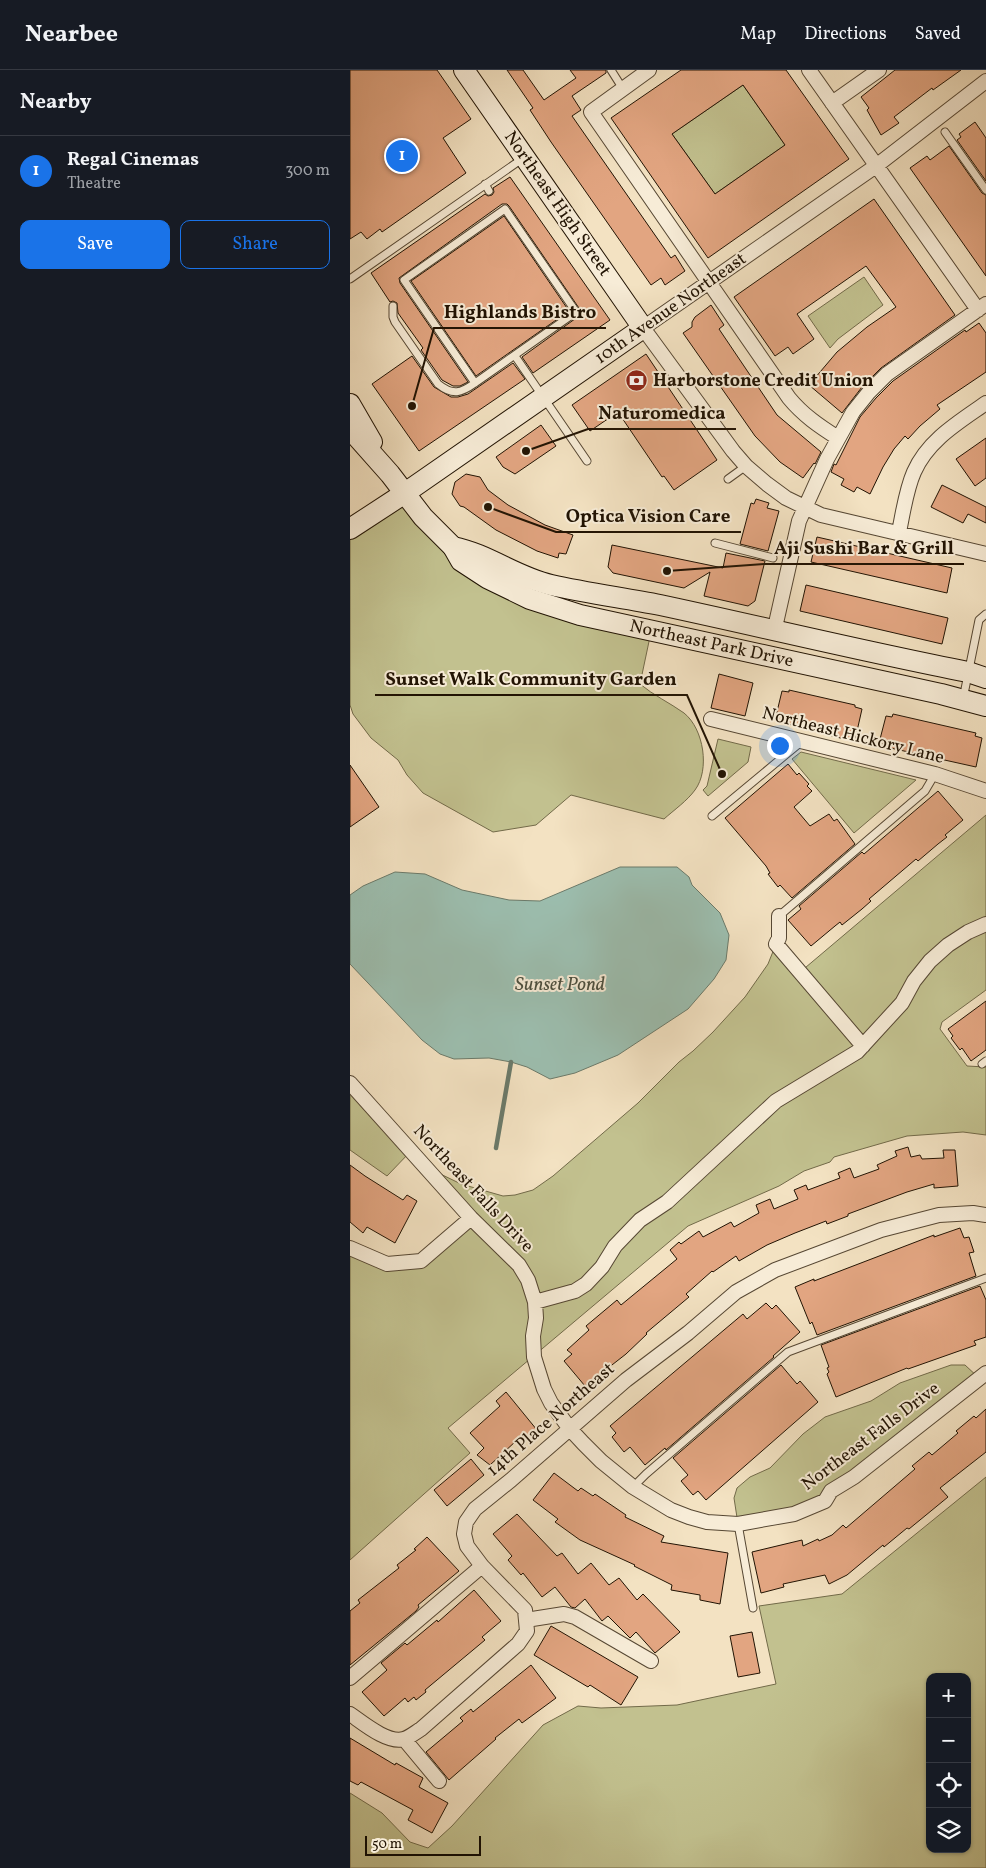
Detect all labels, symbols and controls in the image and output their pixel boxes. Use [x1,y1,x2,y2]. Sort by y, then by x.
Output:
text: Nearbee [25,18,118,52]
text: Map [740,22,776,47]
text: Directions [804,22,887,47]
text: Saved [915,22,961,47]
text: Nearby [20,88,91,117]
street label: Northeast High Street [497,126,617,282]
pin: 1 [386,137,418,175]
text: Regal Cinemas [67,147,199,173]
text: 1 [33,160,39,182]
text: 300 m [285,160,330,182]
text: Theatre [67,173,121,195]
button: Save [20,220,170,269]
button: Share [180,220,330,269]
street label: 10th Avenue Northeast [590,247,752,371]
callout: Highlands Bistro [434,294,606,328]
text: Highlands Bistro [444,300,596,326]
bank icon: Harborstone Credit Union [625,369,649,393]
place label: Harborstone Credit Union [653,369,874,394]
callout: Naturomedica [588,395,736,429]
text: Naturomedica [598,401,726,427]
callout: Optica Vision Care [556,498,741,532]
text: Optica Vision Care [566,504,731,530]
callout: Aji Sushi Bar & Grill [764,530,964,564]
text: Aji Sushi Bar & Grill [774,536,954,562]
street label: Northeast Park Drive [627,614,796,674]
callout: Sunset Walk Community Garden [375,661,687,695]
text: Sunset Walk Community Garden [385,667,677,693]
street label: Northeast Hickory Lane [759,701,947,771]
your location [767,733,793,759]
water label: Sunset Pond [515,972,605,998]
street label: Northeast Falls Drive [407,1119,539,1259]
street label: 14th Place Northeast [482,1357,620,1483]
street label: Northeast Falls Drive [797,1377,945,1497]
map controls [926,1673,971,1853]
button: + [926,1673,971,1718]
button: − [926,1718,971,1763]
button: locate [926,1763,971,1808]
button: layers [926,1808,971,1853]
scale bar [365,1833,481,1856]
text: 50 m [372,1835,402,1854]

